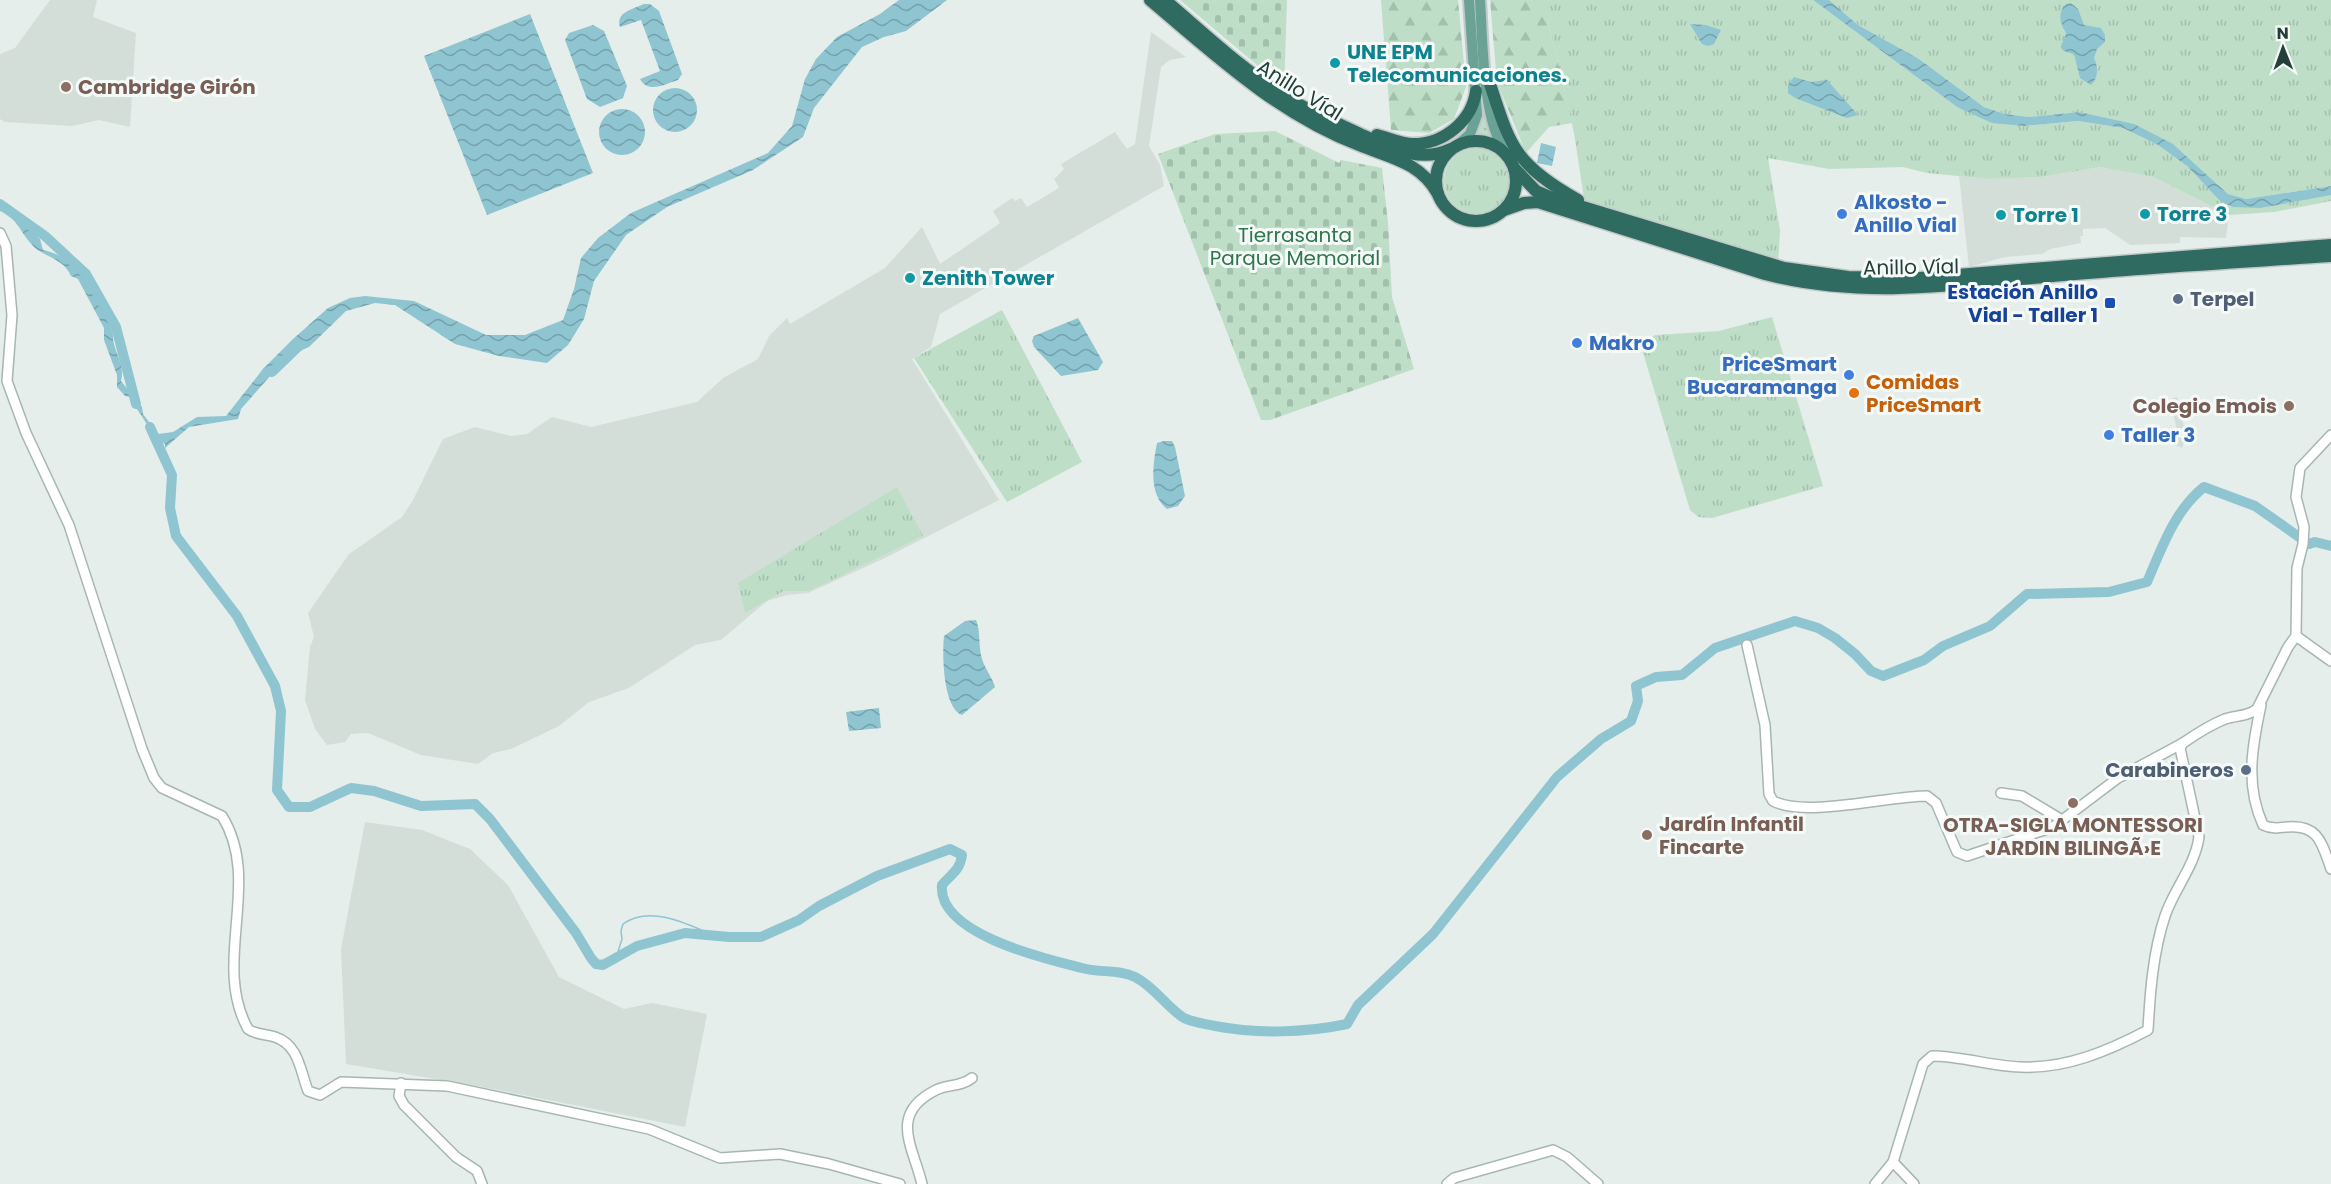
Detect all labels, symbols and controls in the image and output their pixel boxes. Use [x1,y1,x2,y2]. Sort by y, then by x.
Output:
north arrow [2253,18,2313,78]
text: N [2277,22,2289,45]
place label: UNE EPM Telecomunicaciones. [1347,38,1567,89]
street label: Anillo Víal [1252,53,1348,127]
marker: UNE EPM Telecomunicaciones. [1328,56,1342,70]
place label: Cambridge Girón [78,73,256,101]
marker: Cambridge Girón [59,80,73,94]
place label: Alkosto - Anillo Vial [1854,188,1957,239]
place label: Torre 3 [2157,200,2227,228]
place label: Torre 1 [2013,201,2079,229]
marker: Alkosto - Anillo Vial [1835,207,1849,221]
marker: Torre 3 [2138,207,2152,221]
marker: Torre 1 [1994,208,2008,222]
park label: Tierrasanta Parque Memorial [1210,221,1380,272]
street label: Anillo Víal [1863,252,1959,282]
place label: Zenith Tower [922,264,1055,292]
marker: Zenith Tower [903,271,917,285]
place label: Estación Anillo Vial - Taller 1 [1947,278,2098,329]
place label: Terpel [2190,285,2255,313]
marker: Terpel [2171,292,2185,306]
marker: Estación Anillo Vial - Taller 1 [2103,296,2117,310]
place label: Makro [1589,329,1655,357]
marker: Makro [1570,336,1584,350]
place label: PriceSmart Bucaramanga [1687,350,1837,401]
marker: PriceSmart Bucaramanga [1842,368,1856,382]
place label: Comidas PriceSmart [1866,368,1981,419]
marker: Comidas PriceSmart [1847,386,1861,400]
place label: Colegio Emois [2133,392,2277,420]
marker: Colegio Emois [2282,399,2296,413]
place label: Taller 3 [2121,421,2195,449]
marker: Taller 3 [2102,428,2116,442]
place label: Carabineros [2105,756,2234,784]
marker: Carabineros [2239,763,2253,777]
marker: OTRA-SIGLA MONTESSORI JARDIN BILINGÃ›E [2066,796,2080,810]
place label: Jardín Infantil Fincarte [1659,810,1804,861]
place label: OTRA-SIGLA MONTESSORI JARDIN BILINGÃ›E [1943,811,2203,862]
marker: Jardín Infantil Fincarte [1640,828,1654,842]

